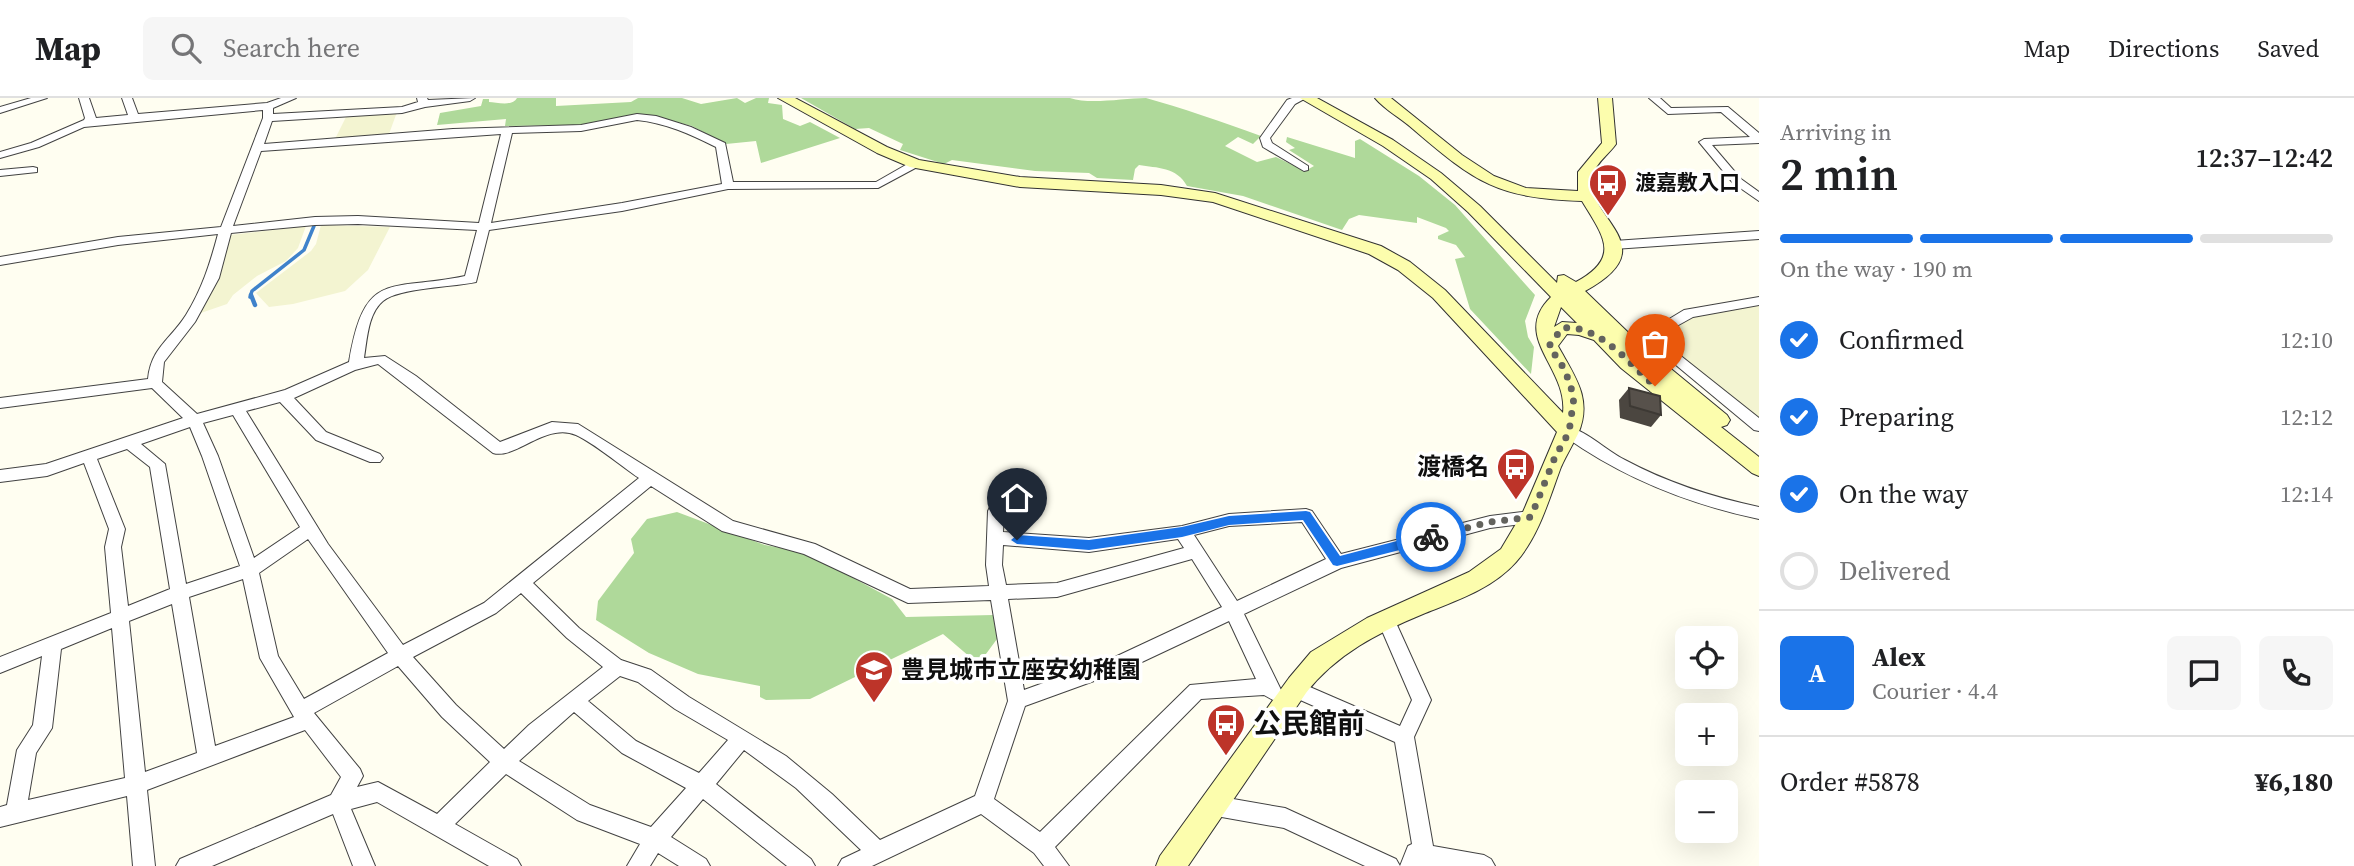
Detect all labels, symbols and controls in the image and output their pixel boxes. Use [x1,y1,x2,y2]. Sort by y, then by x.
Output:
search box [143,17,633,80]
text: Map [35,26,101,71]
icon: search [167,29,205,67]
text: Search here [223,30,360,66]
text: Map [2023,32,2070,65]
text: Directions [2108,32,2219,65]
text: Saved [2257,32,2319,65]
text: Arriving in [1780,116,1892,148]
text: 12:37–12:42 [2196,140,2333,176]
text: 2 min [1780,142,1898,205]
bus stop icon: 渡嘉敷入口 [1587,162,1629,217]
place label: 渡嘉敷入口 [1635,168,1740,197]
text: On the way · 190 m [1780,253,1973,285]
pin [1625,314,1685,386]
icon: check [1780,321,1818,359]
text: Confirmed [1839,322,1964,358]
text: 12:10 [2280,324,2333,356]
icon: bag [1636,325,1674,363]
icon: check [1780,398,1818,436]
text: Preparing [1839,399,1954,435]
text: 12:12 [2280,401,2333,433]
bus stop icon: 渡橋名 [1495,446,1537,501]
place label: 渡橋名 [1417,450,1489,483]
pin [987,468,1047,540]
icon: check [1780,475,1818,513]
text: On the way [1839,476,1968,512]
text: 12:14 [2280,478,2333,510]
icon: home [998,479,1036,517]
courier [1396,502,1466,572]
icon: bike [1412,518,1450,556]
text: Delivered [1839,553,1950,589]
map controls [1675,626,1738,843]
button: locate [1675,626,1738,689]
button: chat [2167,636,2241,710]
button: phone [2259,636,2333,710]
text: Alex [1872,639,1926,675]
school or university icon: 豊見城市立座安幼稚園 [853,649,895,704]
place label: 豊見城市立座安幼稚園 [901,653,1141,686]
text: A [1808,655,1826,691]
text: Courier · 4.4 [1872,675,1998,707]
bus stop icon: 公民館前 [1205,702,1247,757]
button: + [1675,703,1738,766]
place label: 公民館前 [1253,704,1365,742]
text: Order #5878 [1780,764,1920,800]
text: ¥6,180 [2255,764,2333,800]
button: − [1675,780,1738,843]

